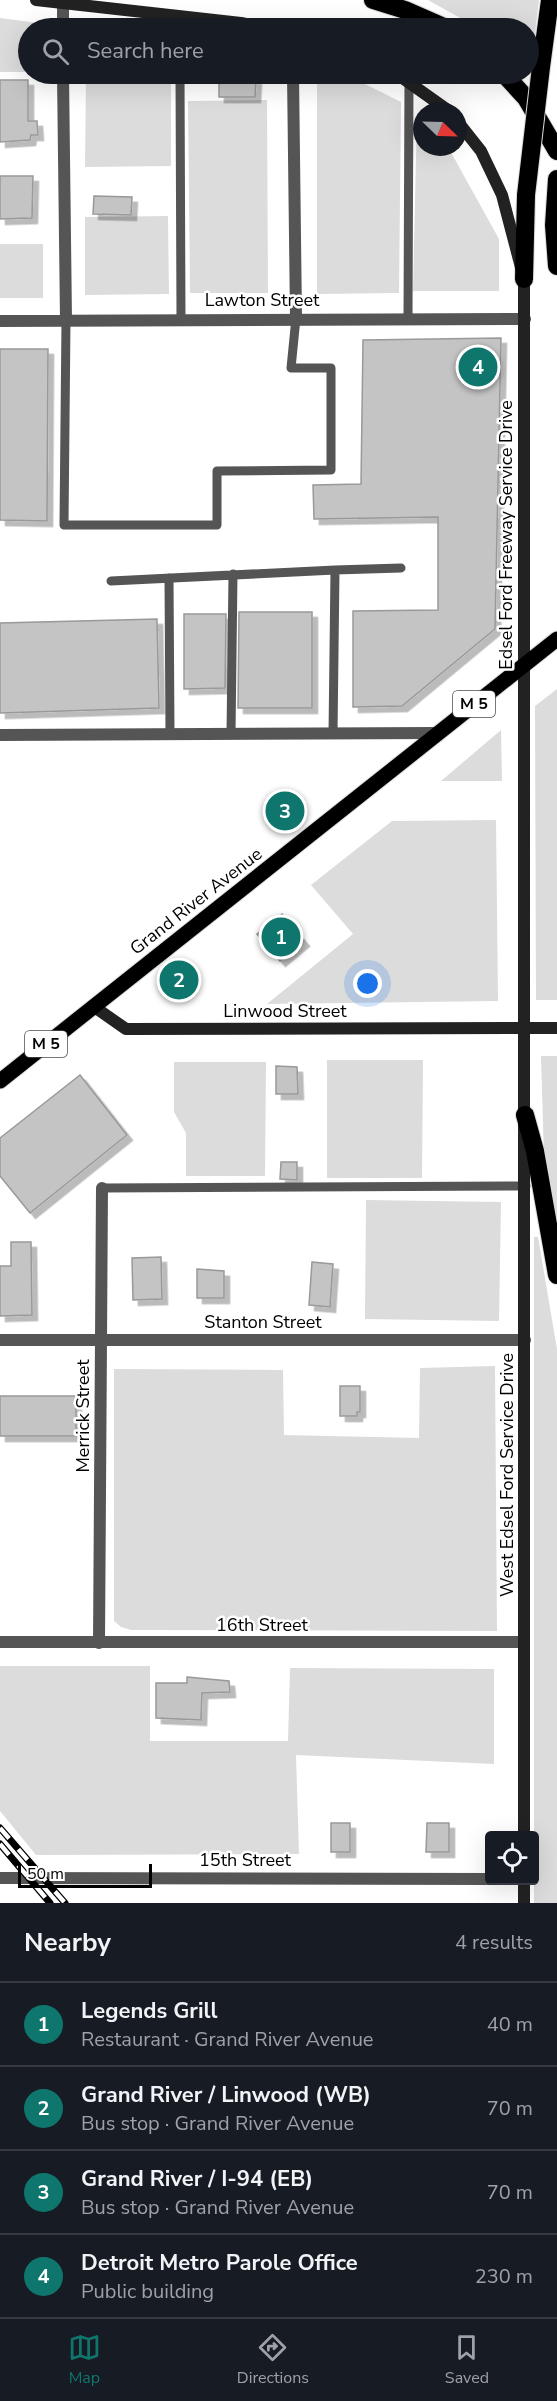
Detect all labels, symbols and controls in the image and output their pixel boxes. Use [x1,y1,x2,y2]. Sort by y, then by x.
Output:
search box [18,18,539,84]
icon: search [39,35,72,68]
text: Search here [87,36,204,66]
north arrow [413,102,467,156]
street label: Lawton Street [205,288,320,312]
pin: 4 [458,344,498,389]
street label: Edsel Ford Freeway Service Drive [494,400,518,670]
road number: M 5 [453,691,495,717]
pin: 3 [266,788,304,834]
street label: Grand River Avenue [125,842,267,960]
pin: 1 [262,914,300,960]
pin: 2 [160,958,198,1002]
your location [353,969,382,998]
street label: Linwood Street [223,999,347,1023]
road number: M 5 [25,1031,67,1057]
street label: Stanton Street [204,1310,322,1334]
street label: West Edsel Ford Service Drive [495,1353,519,1597]
street label: Merrick Street [71,1359,95,1473]
street label: 16th Street [216,1613,309,1637]
map controls [485,1831,539,1885]
button: locate [485,1831,539,1885]
street label: 15th Street [199,1848,292,1872]
scale bar [18,1861,152,1888]
text: 50 m [27,1863,64,1885]
text: Nearby [24,1925,111,1960]
text: 4 results [455,1929,533,1956]
text: Legends Grill [81,1996,218,2026]
text: 1 [38,2011,50,2038]
text: 40 m [487,2011,533,2038]
text: Restaurant · Grand River Avenue [81,2026,374,2053]
text: Grand River / Linwood (WB) [81,2080,371,2110]
text: 2 [38,2095,50,2122]
text: 70 m [487,2095,533,2122]
text: Bus stop · Grand River Avenue [81,2110,354,2137]
text: Grand River / I-94 (EB) [81,2164,313,2194]
text: 3 [38,2179,50,2206]
text: 70 m [487,2179,533,2206]
text: Bus stop · Grand River Avenue [81,2194,354,2221]
text: Detroit Metro Parole Office [81,2248,358,2278]
text: 4 [38,2263,50,2290]
text: 230 m [475,2263,533,2290]
text: Public building [81,2278,214,2305]
tab: Map [68,2331,101,2389]
tab: Directions [237,2331,309,2389]
tab: Saved [445,2331,489,2389]

